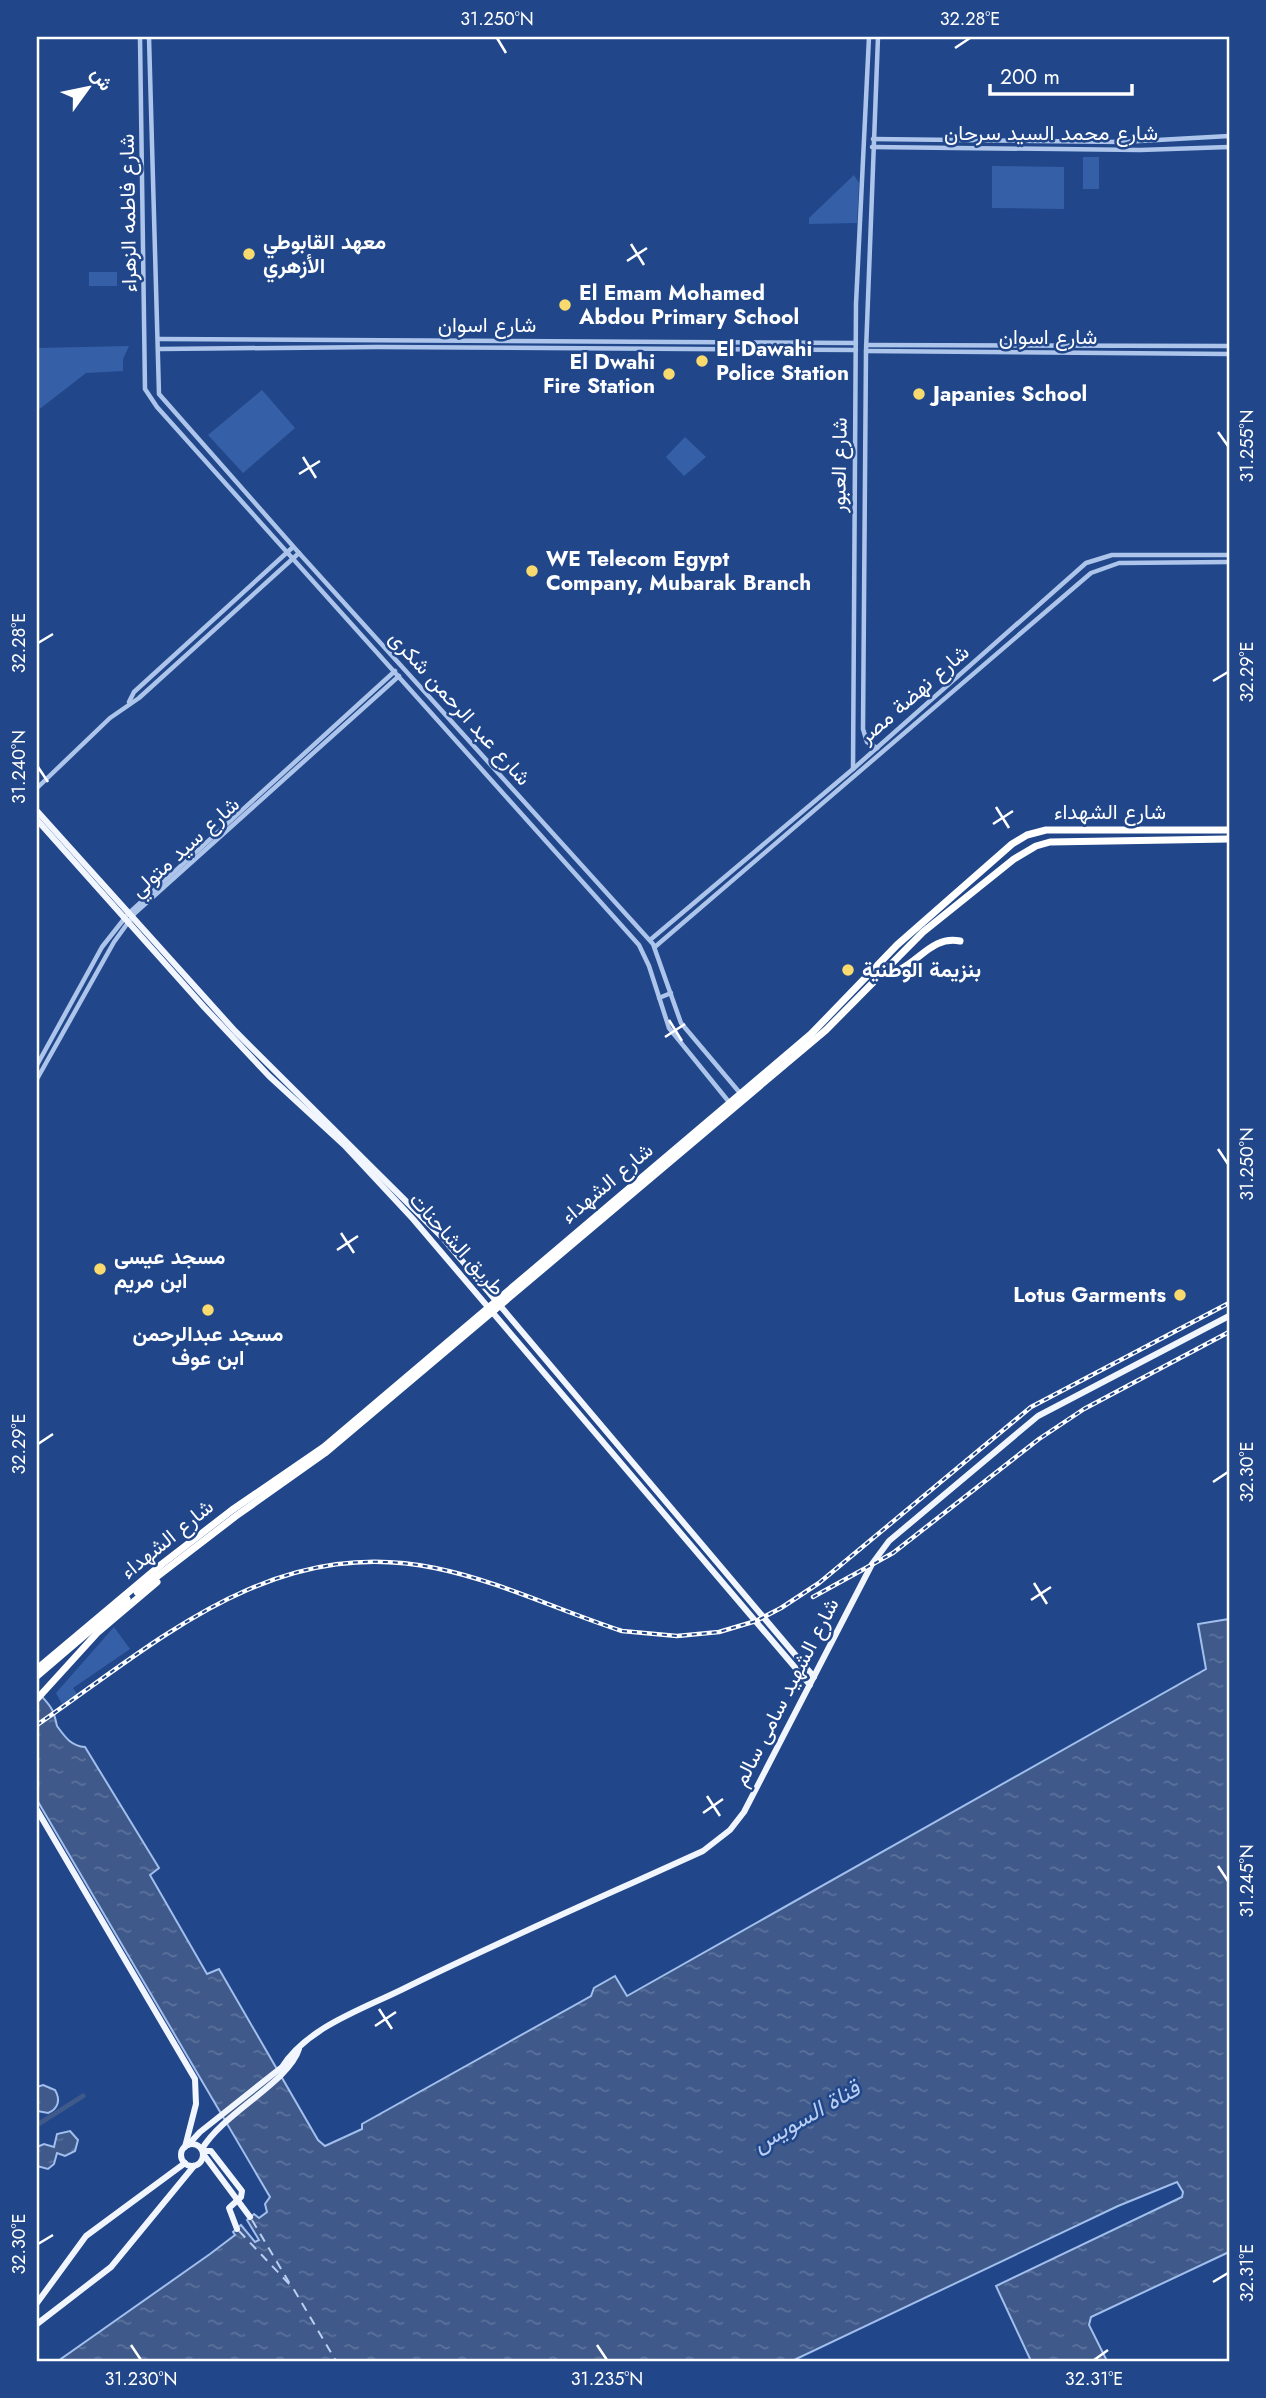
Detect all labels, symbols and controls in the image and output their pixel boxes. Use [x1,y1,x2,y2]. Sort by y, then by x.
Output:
text: 31.250°N [460,6,534,32]
text: 32.28°E [940,6,1000,32]
north arrow [52,52,122,122]
scale bar [990,52,1131,96]
text: ش [84,62,119,96]
text: 200 m [1000,62,1060,92]
street label: شارع محمد السيد سرحان [944,118,1158,148]
street label: شارع فاطمه الزهراء [112,133,144,293]
place label: معهد القابوطي الأزهري [263,227,386,283]
marker: معهد القابوطي الأزهري [241,246,257,262]
place label: El Emam Mohamed Abdou Primary School [578,278,799,332]
marker: El Emam Mohamed Abdou Primary School [557,297,573,313]
street label: شارع اسوان [438,310,536,340]
street label: شارع اسوان [999,322,1097,352]
place label: El Dawahi Police Station [716,334,849,388]
place label: El Dwahi Fire Station [543,347,655,401]
marker: El Dawahi Police Station [694,353,710,369]
marker: El Dwahi Fire Station [661,366,677,382]
place label: Japanies School [929,379,1087,409]
marker: Japanies School [911,386,927,402]
text: 31.255°N [1234,410,1260,482]
street label: شارع العبور [823,417,855,514]
place label: WE Telecom Egypt Company, Mubarak Branch [546,544,811,598]
marker: WE Telecom Egypt Company, Mubarak Branch [524,563,540,579]
text: 32.28°E [6,613,32,673]
street label: شارع عبد الرحمن شكرى [382,624,538,792]
street label: شارع نهضة مصر [851,638,976,751]
text: 32.29°E [1234,642,1260,702]
text: 31.240°N [6,730,32,804]
street label: شارع سيد متولي [124,790,248,906]
street label: شارع الشهداء [1054,797,1166,827]
place label: بنزيمة الوطنية [862,955,981,985]
marker: بنزيمة الوطنية [840,962,856,978]
text: 31.250°N [1234,1127,1260,1201]
street label: شارع الشهداء [554,1135,660,1231]
street label: طريق الشاحنات [402,1186,512,1302]
place label: مسجد عيسى ابن مريم [114,1242,225,1296]
marker: مسجد عيسى ابن مريم [92,1261,108,1277]
place label: Lotus Garments [1013,1280,1166,1310]
marker: Lotus Garments [1172,1287,1188,1303]
marker: مسجد عبدالرحمن ابن عوف [200,1302,216,1318]
place label: مسجد عبدالرحمن ابن عوف [132,1319,284,1373]
text: 32.29°E [6,1414,32,1474]
text: 32.30°E [1234,1441,1260,1503]
street label: شارع الشهداء [114,1492,220,1586]
street label: شارع الشهيد سامى سالم [725,1593,847,1791]
text: 31.245°N [1234,1844,1260,1918]
water label: قناة السويس [746,2070,868,2161]
text: 32.30°E [6,2213,32,2275]
text: 32.31°E [1234,2244,1260,2302]
text: 31.230°N [104,2366,178,2392]
text: 31.235°N [571,2366,643,2392]
text: 32.31°E [1065,2366,1123,2392]

